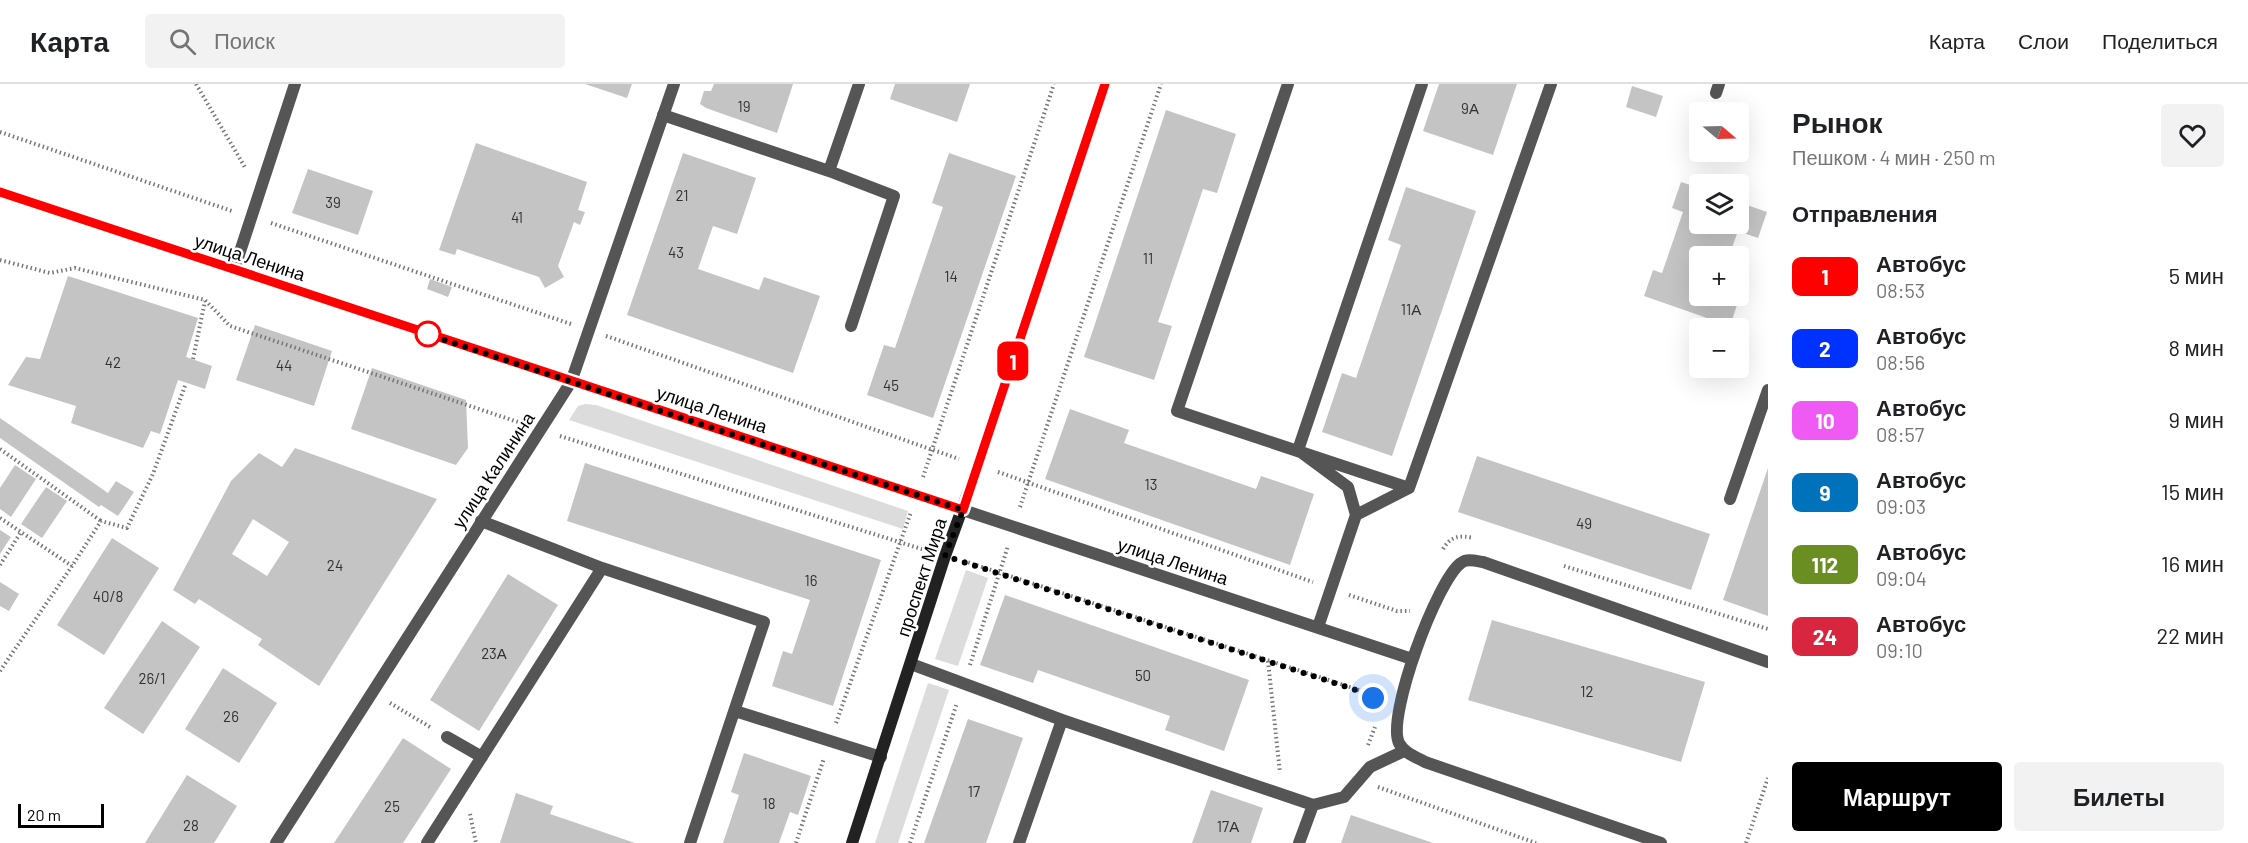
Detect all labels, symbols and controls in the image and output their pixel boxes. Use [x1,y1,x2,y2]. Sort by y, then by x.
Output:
search box [145,14,565,68]
text: Карта [30,24,109,58]
icon: search [166,25,199,58]
text: Поиск [214,27,275,53]
text: Карта [1929,28,1985,53]
text: Слои [2018,28,2069,53]
text: Поделиться [2102,28,2218,53]
house number: 19 [737,97,751,115]
house number: 9А [1461,99,1479,117]
north arrow [1689,102,1749,162]
map controls [1689,102,1749,378]
button: heart [2161,104,2224,167]
text: Рынок [1792,105,1883,139]
text: Пешком · 4 мин · 250 m [1792,145,1996,169]
button: layers [1689,174,1749,234]
house number: 21 [675,186,689,204]
house number: 39 [325,193,341,211]
text: Отправления [1792,200,1938,226]
house number: 41 [511,208,523,226]
street label: улица Ленина [192,229,309,286]
house number: 43 [668,243,684,261]
button: + [1689,246,1749,306]
house number: 11 [1143,249,1153,267]
text: Автобус [1876,250,1966,276]
text: 5 мин [2169,262,2224,288]
text: 1 [1821,264,1829,289]
house number: 14 [944,267,958,285]
text: 08:53 [1876,278,1925,302]
house number: 11А [1401,300,1421,318]
button: − [1689,318,1749,378]
unlabelled marker [415,321,441,347]
text: Автобус [1876,322,1966,348]
text: 8 мин [2169,334,2224,360]
text: 2 [1819,336,1831,361]
line badge: 1 [994,342,1032,380]
text: 1 [1009,349,1017,374]
text: 08:56 [1876,350,1925,374]
house number: 42 [105,353,121,371]
house number: 44 [276,356,292,374]
house number: 45 [883,376,899,394]
street label: улица Ленина [654,381,771,438]
text: Автобус [1876,394,1966,420]
text: 9 мин [2169,406,2224,432]
street label: улица Калинина [447,407,539,532]
text: 10 [1815,408,1835,433]
text: 08:57 [1876,422,1924,446]
text: Автобус [1876,466,1966,492]
house number: 13 [1145,475,1157,493]
text: 15 мин [2161,478,2224,504]
text: 9 [1819,480,1831,505]
text: 09:03 [1876,494,1926,518]
street label: проспект Мира [891,514,951,639]
house number: 49 [1576,514,1592,532]
street label: улица Ленина [1115,533,1232,590]
text: Автобус [1876,538,1966,564]
text: 16 мин [2161,550,2224,576]
text: 112 [1812,552,1838,577]
house number: 24 [327,556,343,574]
text: 09:04 [1876,566,1927,590]
house number: 16 [805,571,817,589]
house number: 40/8 [93,587,123,605]
text: Автобус [1876,610,1966,636]
text: 22 мин [2156,622,2224,648]
text: 24 [1813,624,1837,649]
text: 09:10 [1876,638,1923,662]
house number: 23А [481,644,507,662]
house number: 50 [1135,666,1151,684]
house number: 26/1 [138,669,166,687]
house number: 12 [1580,682,1594,700]
your location [1358,683,1388,713]
house number: 26 [223,707,239,725]
button: Маршрут [1792,762,2002,831]
button: Билеты [2014,762,2224,831]
house number: 17 [968,782,980,800]
house number: 18 [762,794,776,812]
house number: 25 [384,797,400,815]
scale bar [18,801,104,828]
text: 20 m [27,805,61,824]
house number: 28 [183,816,199,834]
house number: 17А [1217,817,1239,835]

